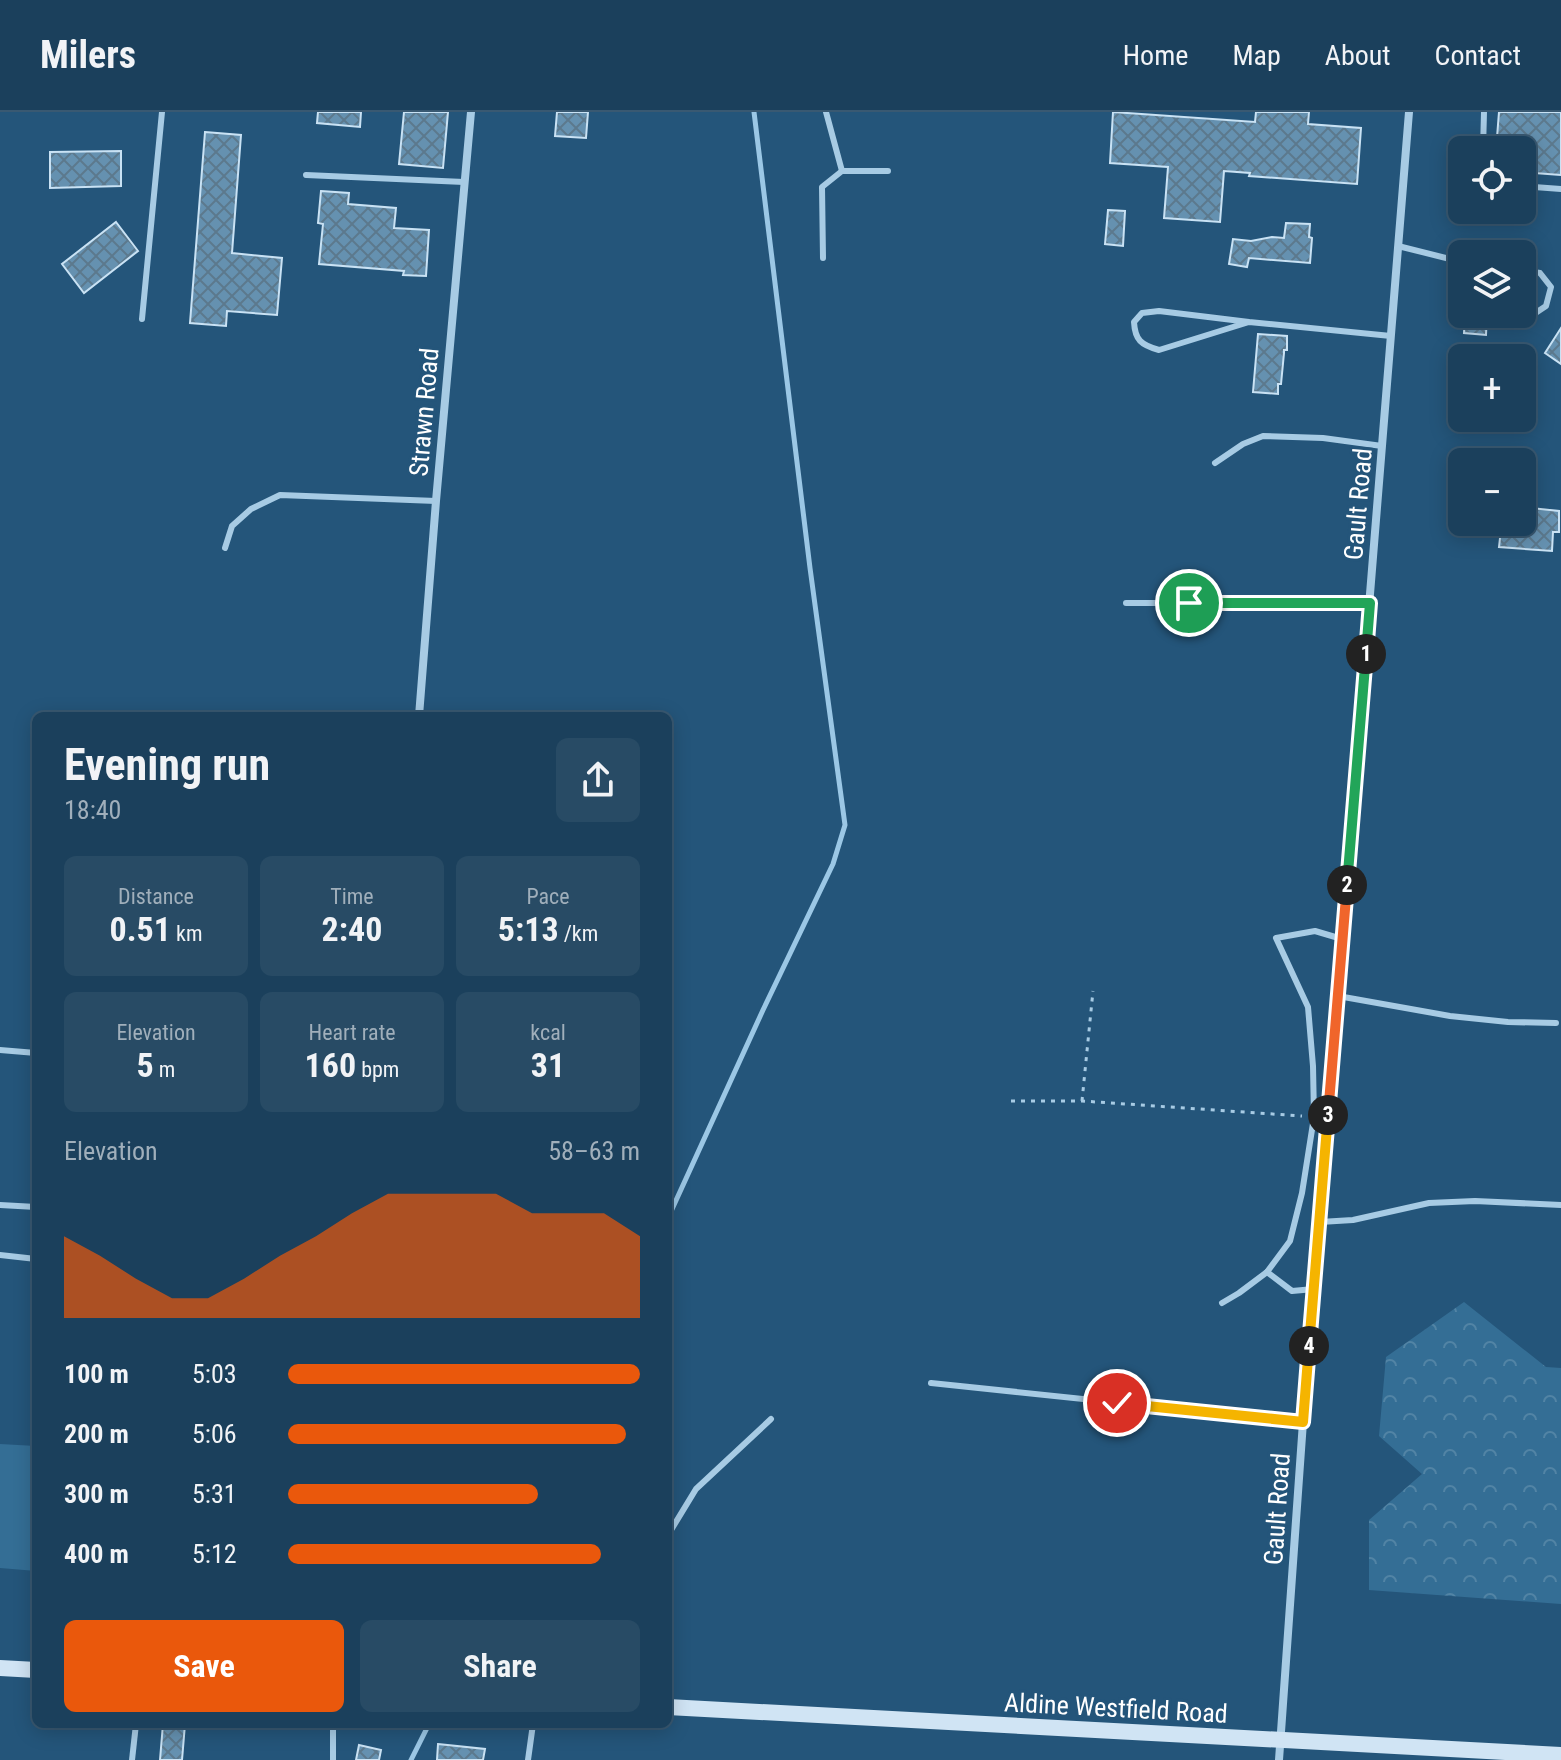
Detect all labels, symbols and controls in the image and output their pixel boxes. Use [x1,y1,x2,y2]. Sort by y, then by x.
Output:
text: Milers [40,33,136,77]
text: Home [1123,39,1188,72]
text: Map [1232,39,1281,72]
text: About [1325,39,1391,72]
text: Contact [1435,39,1521,72]
map controls [1448,136,1536,536]
button: locate [1448,136,1536,224]
button: layers [1448,240,1536,328]
button: + [1448,344,1536,432]
street label: Strawn Road [403,347,445,477]
street label: Gault Road [1338,447,1378,561]
button: − [1448,448,1536,536]
pin [1155,569,1223,637]
icon: arrive [1167,581,1211,625]
pin: 1 [1346,634,1386,674]
text: 1 [1360,641,1372,666]
button: share [556,738,640,822]
text: Evening run [64,739,270,791]
text: 18:40 [64,795,121,825]
pin: 2 [1327,865,1367,905]
text: 2 [1341,872,1353,897]
text: Distance [118,884,194,909]
text: Time [330,884,374,909]
text: Pace [526,884,570,909]
text: 0.51 [110,909,171,949]
text: 2:40 [322,909,382,949]
text: 5:13 [498,909,559,949]
text: km [171,921,202,946]
text: /km [559,921,598,946]
text: Elevation [116,1020,196,1045]
text: Heart rate [309,1020,395,1045]
text: kcal [530,1020,566,1045]
text: 5 [137,1045,154,1085]
text: 160 [305,1045,356,1085]
text: 31 [531,1045,565,1085]
text: m [154,1057,175,1082]
text: bpm [356,1057,399,1082]
pin: 3 [1308,1095,1348,1135]
text: 3 [1322,1102,1334,1127]
text: Elevation [64,1136,158,1166]
text: 58–63 m [548,1136,640,1166]
pin: 4 [1289,1326,1329,1366]
text: 4 [1303,1333,1315,1358]
text: 100 m [64,1359,129,1389]
text: 5:03 [192,1359,237,1389]
pin [1083,1369,1151,1437]
icon: check [1095,1381,1139,1425]
text: 200 m [64,1419,129,1449]
text: 5:06 [192,1419,237,1449]
street label: Gault Road [1258,1452,1296,1566]
text: 300 m [64,1479,129,1509]
text: 5:31 [192,1479,237,1509]
text: 400 m [64,1539,129,1569]
text: 5:12 [192,1539,237,1569]
button: Save [64,1620,344,1712]
button: Share [360,1620,640,1712]
street label: Aldine Westfield Road [1004,1687,1228,1729]

